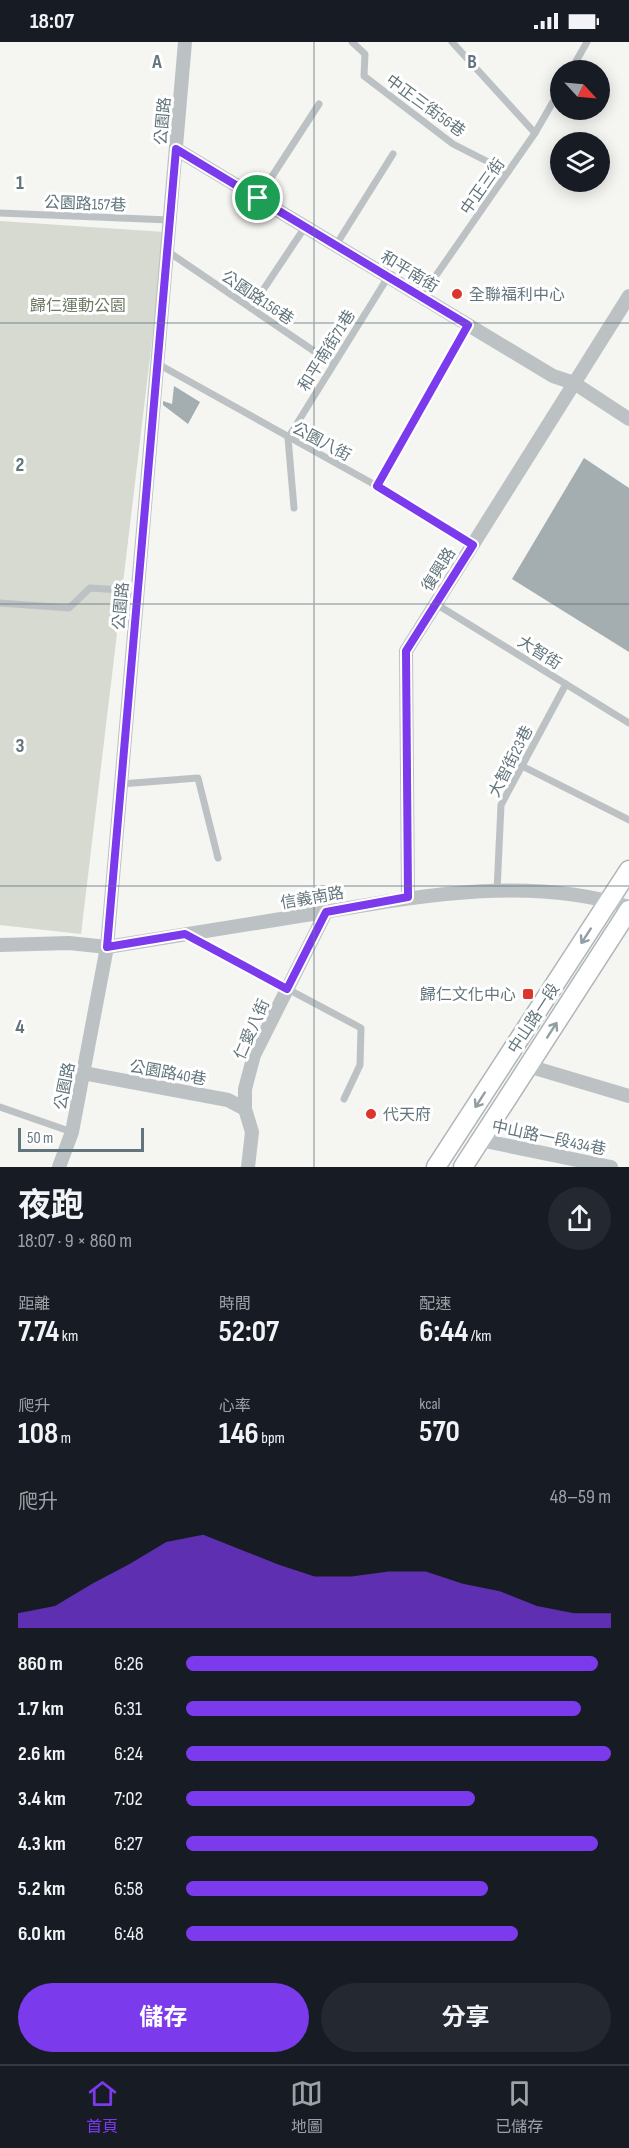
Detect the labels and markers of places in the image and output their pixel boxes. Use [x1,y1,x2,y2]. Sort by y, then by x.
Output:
pin [232,172,283,223]
place label: 全聯福利中心 [469,286,565,305]
marker: 全聯福利中心 [450,287,464,301]
place label: 歸仁文化中心 [420,986,516,1005]
marker: 歸仁文化中心 [521,987,535,1001]
place label: 代天府 [383,1106,431,1125]
marker: 代天府 [364,1107,378,1121]

